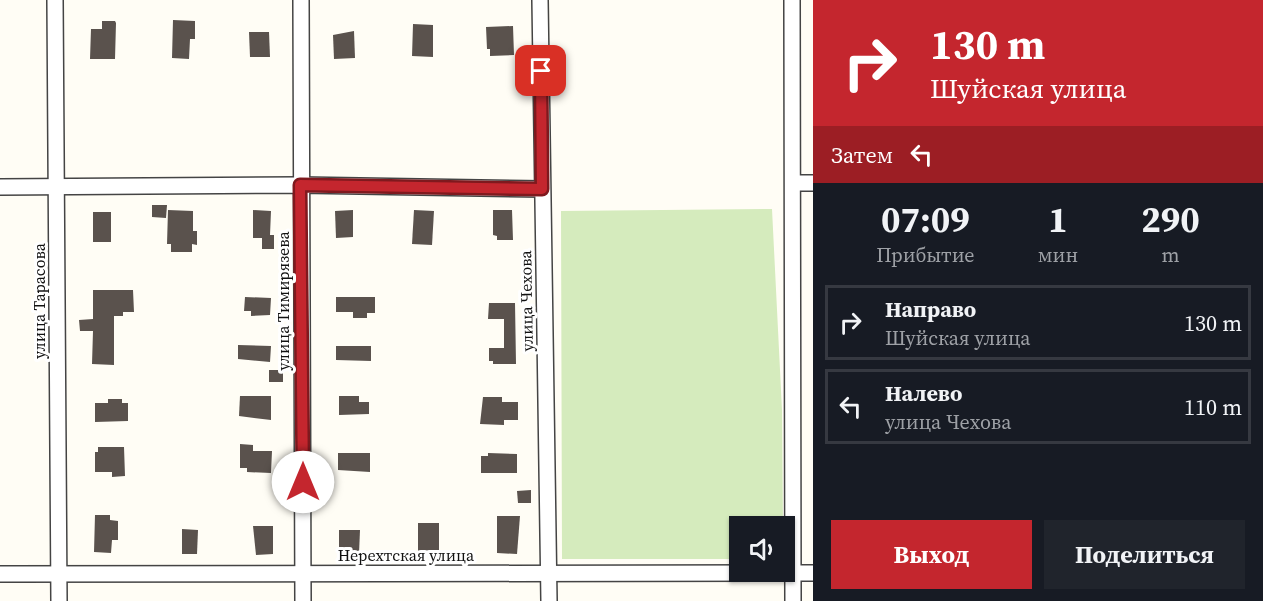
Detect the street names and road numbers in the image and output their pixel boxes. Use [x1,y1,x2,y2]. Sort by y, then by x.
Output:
street label: улица Тимирязева [272,231,294,371]
street label: улица Тарасова [28,242,50,359]
street label: улица Чехова [514,249,538,352]
street label: Нерехтская улица [338,544,475,566]

